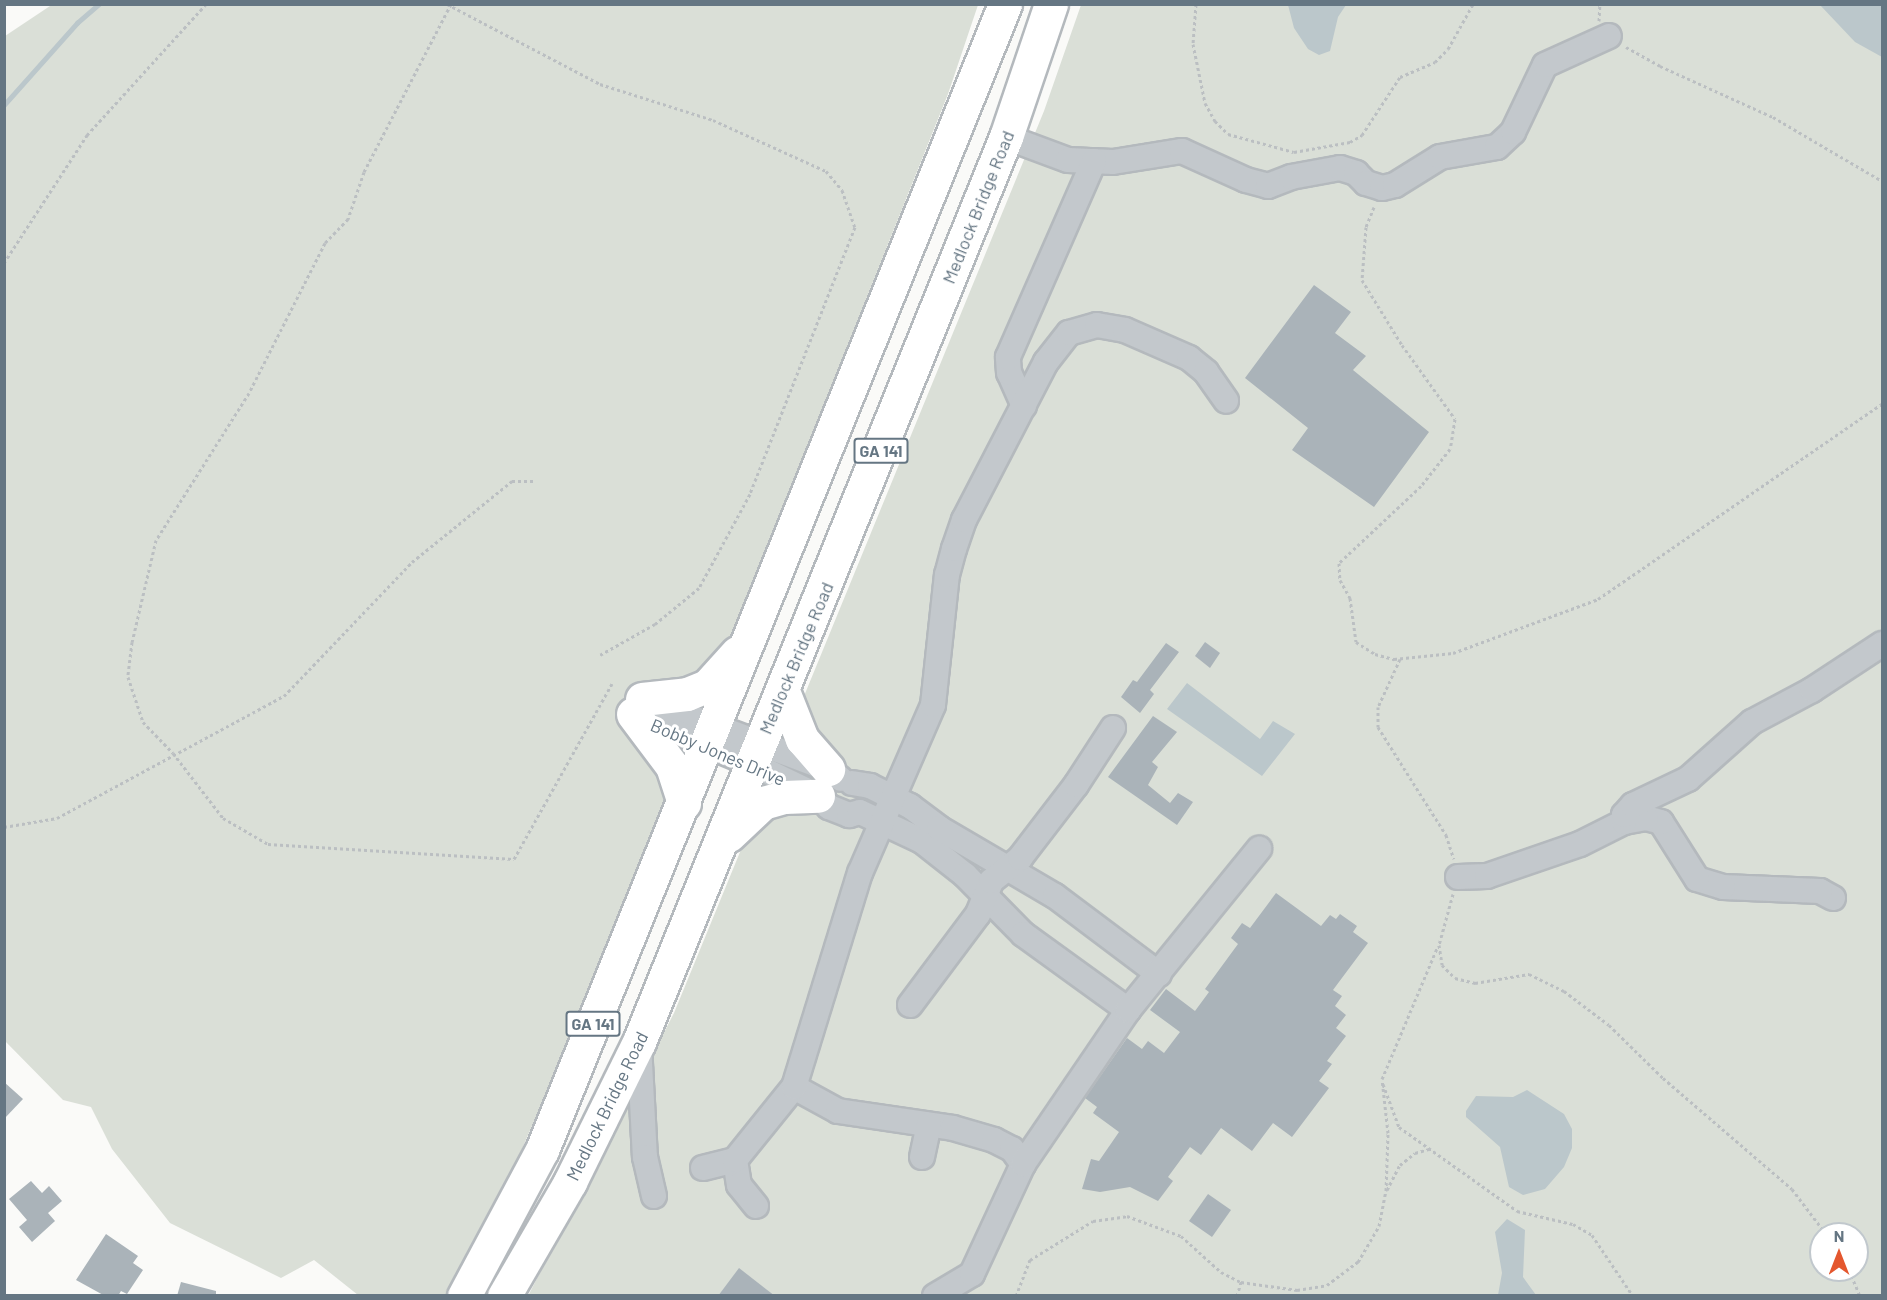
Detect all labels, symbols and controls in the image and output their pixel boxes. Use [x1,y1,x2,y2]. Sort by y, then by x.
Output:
street label: Medlock Bridge Road [937,127,1019,287]
road number: GA 141 [852,438,910,464]
street label: Medlock Bridge Road [754,579,838,737]
street label: Bobby Jones Drive [647,714,789,790]
road number: GA 141 [564,1011,622,1037]
street label: Medlock Bridge Road [562,1028,652,1184]
north arrow [1809,1222,1869,1282]
text: N [1834,1226,1844,1245]

